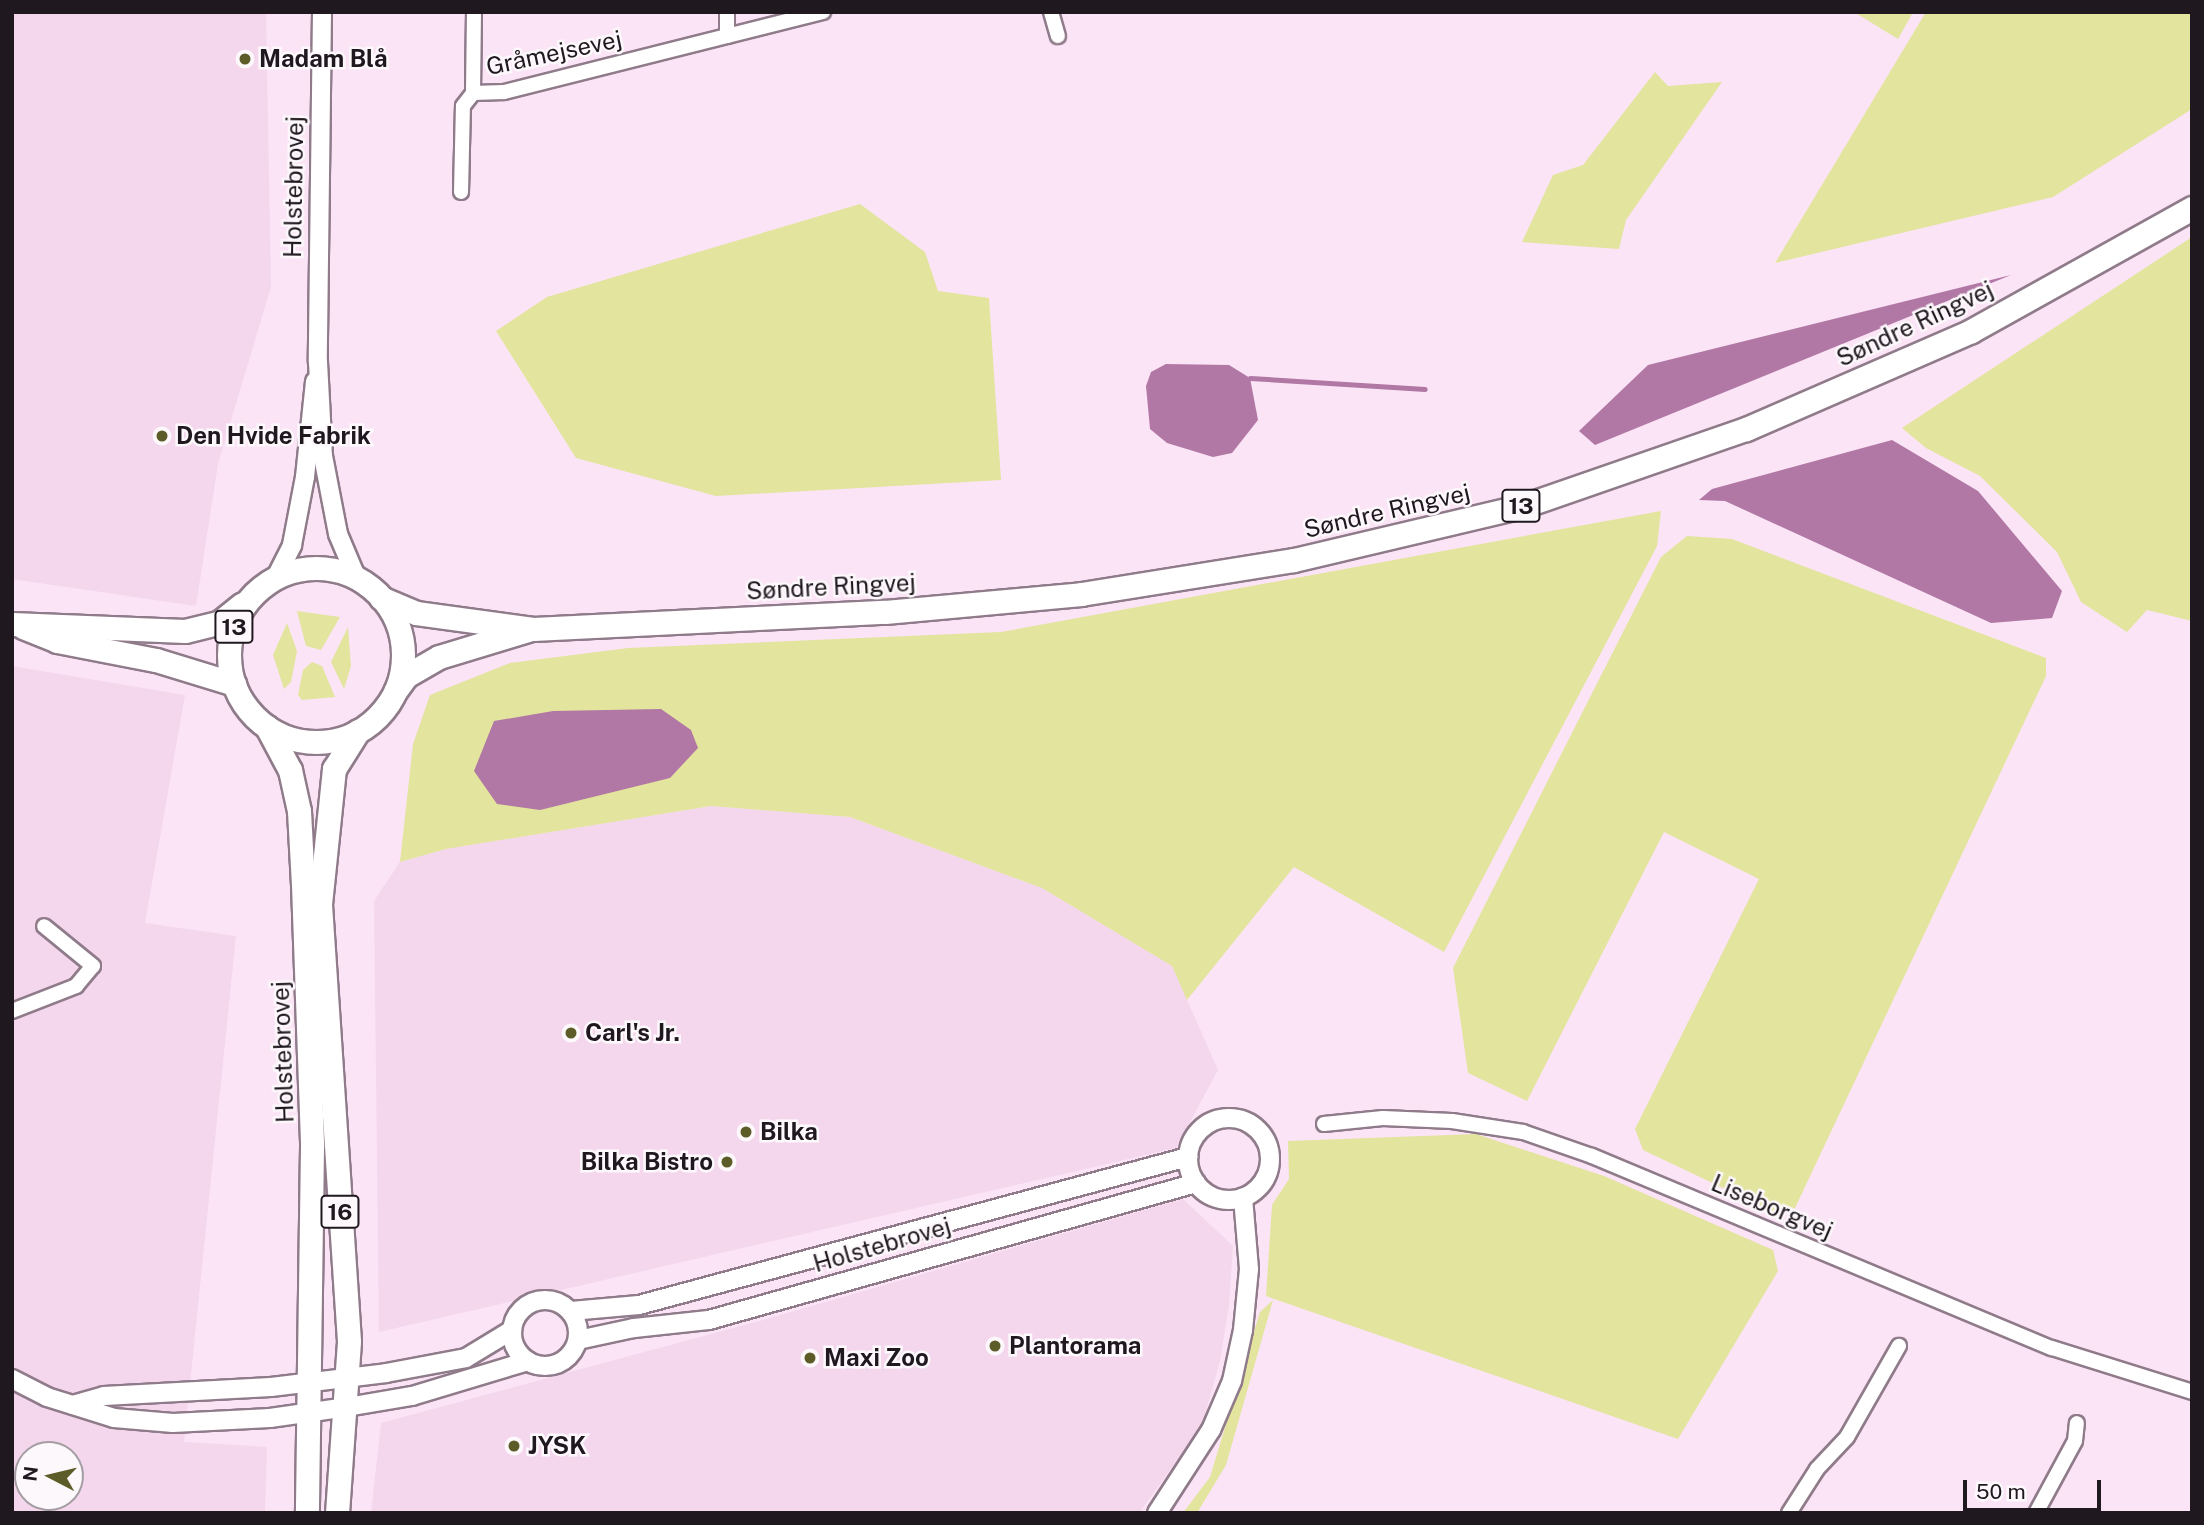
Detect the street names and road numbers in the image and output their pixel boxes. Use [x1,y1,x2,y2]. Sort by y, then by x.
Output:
street label: Gråmejsevej [484,25,624,81]
street label: Holstebrovej [278,116,310,258]
street label: Søndre Ringvej [1832,275,1998,373]
street label: Søndre Ringvej [1301,478,1473,544]
road number: 13 [1500,486,1542,526]
street label: Søndre Ringvej [745,568,917,606]
road number: 13 [213,608,255,646]
street label: Holstebrovej [266,981,300,1123]
street label: Liseborgvej [1707,1169,1837,1245]
road number: 16 [319,1192,361,1232]
street label: Holstebrovej [810,1212,954,1278]

